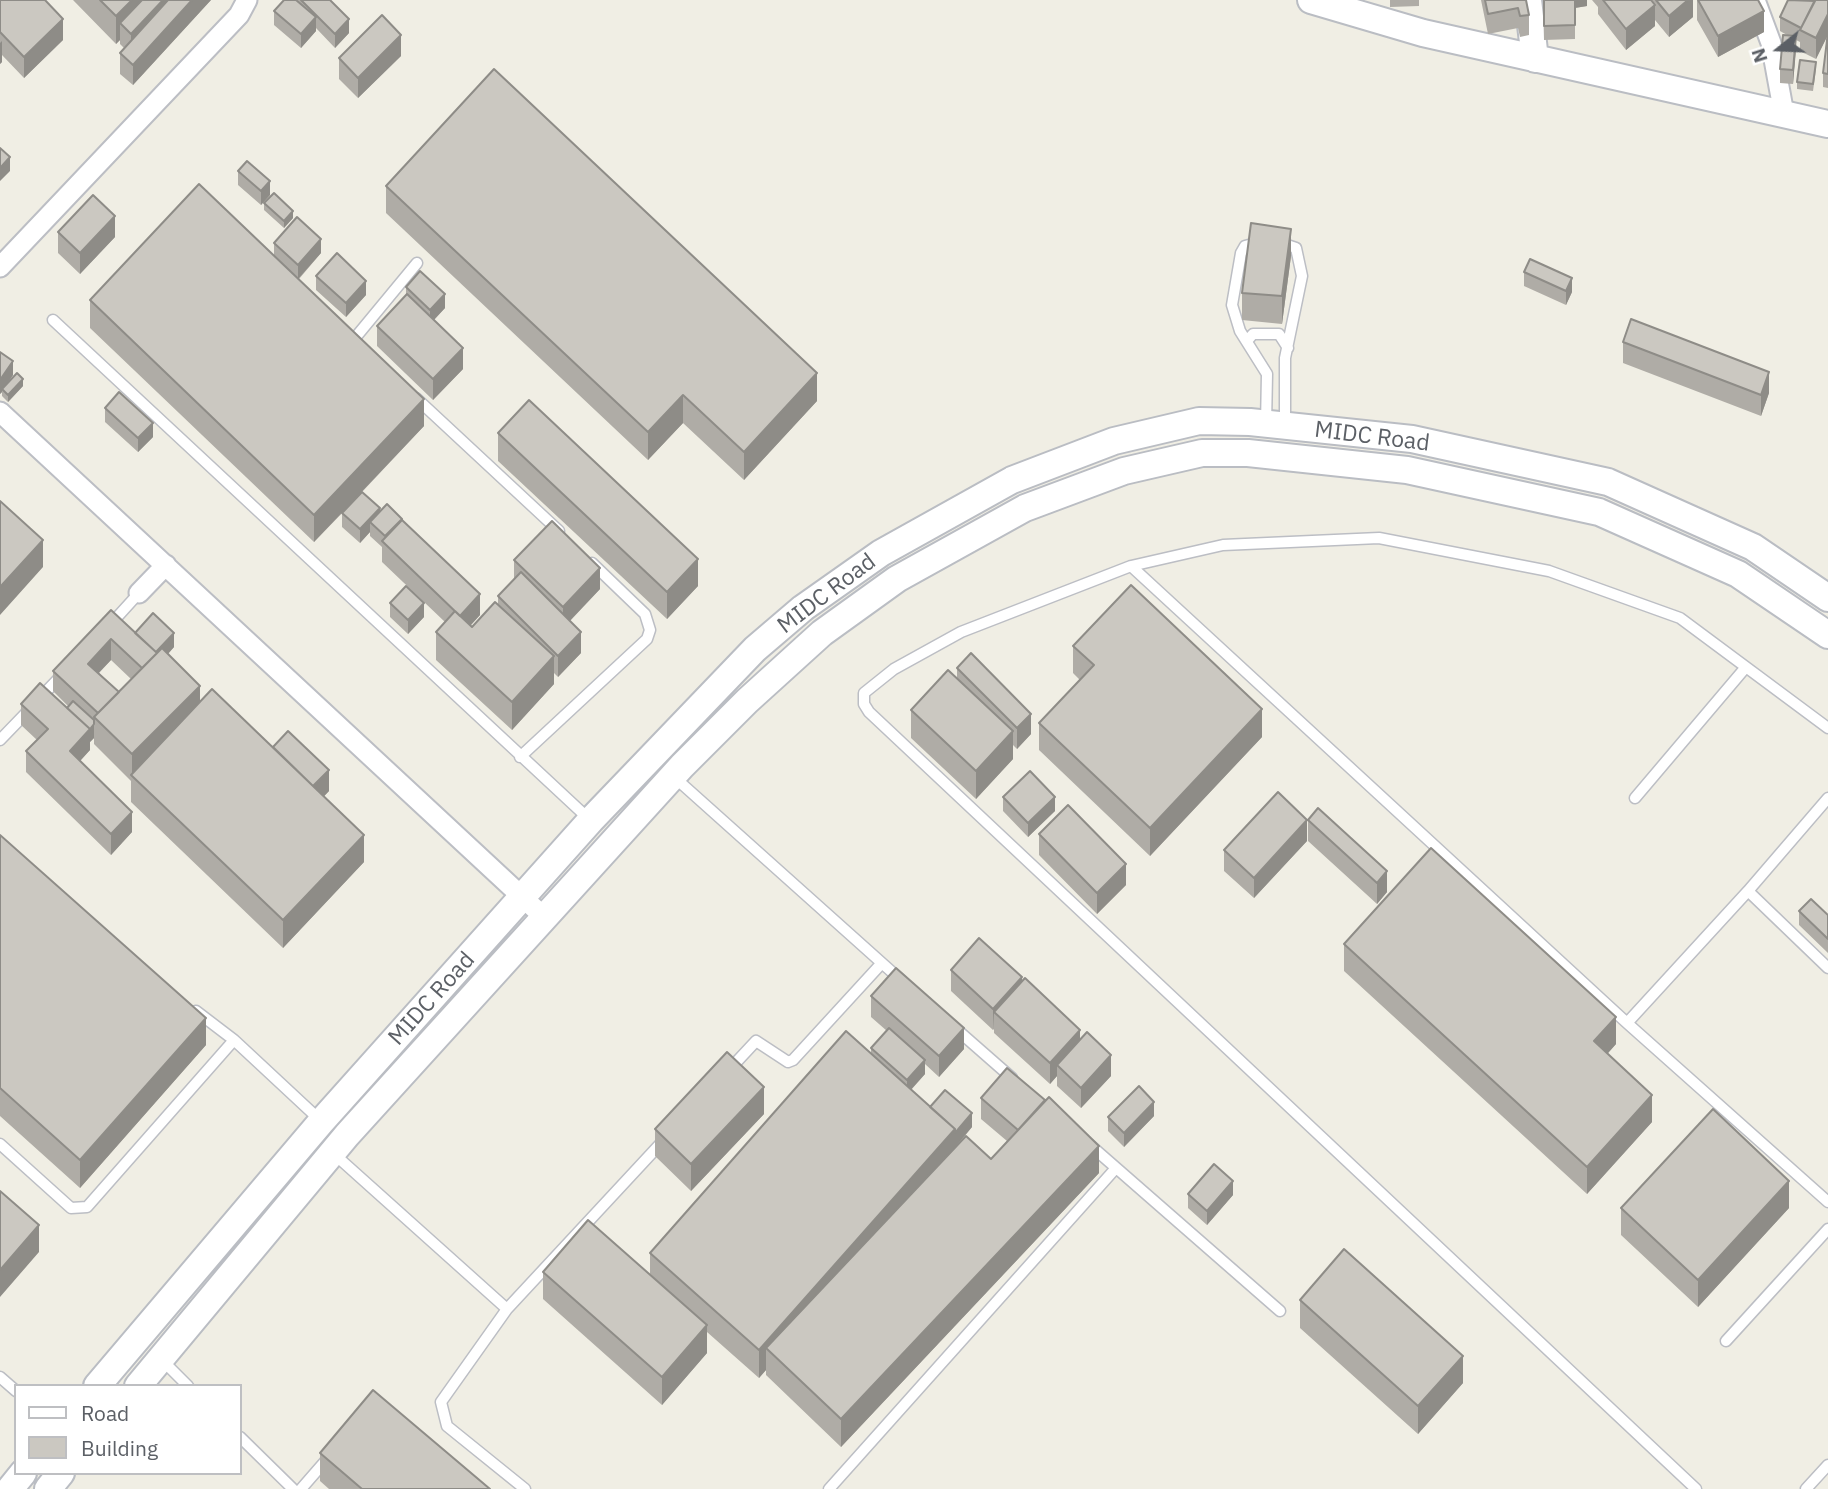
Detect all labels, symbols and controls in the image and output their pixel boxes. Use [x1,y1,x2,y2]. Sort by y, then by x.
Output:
north arrow [1744,14,1814,84]
text: N [1745,45,1773,66]
street label: MIDC Road [1313,416,1431,458]
street label: MIDC Road [772,548,882,640]
street label: MIDC Road [383,947,481,1051]
legend [14,1384,242,1475]
text: Road [81,1399,129,1427]
text: Building [81,1434,158,1462]

